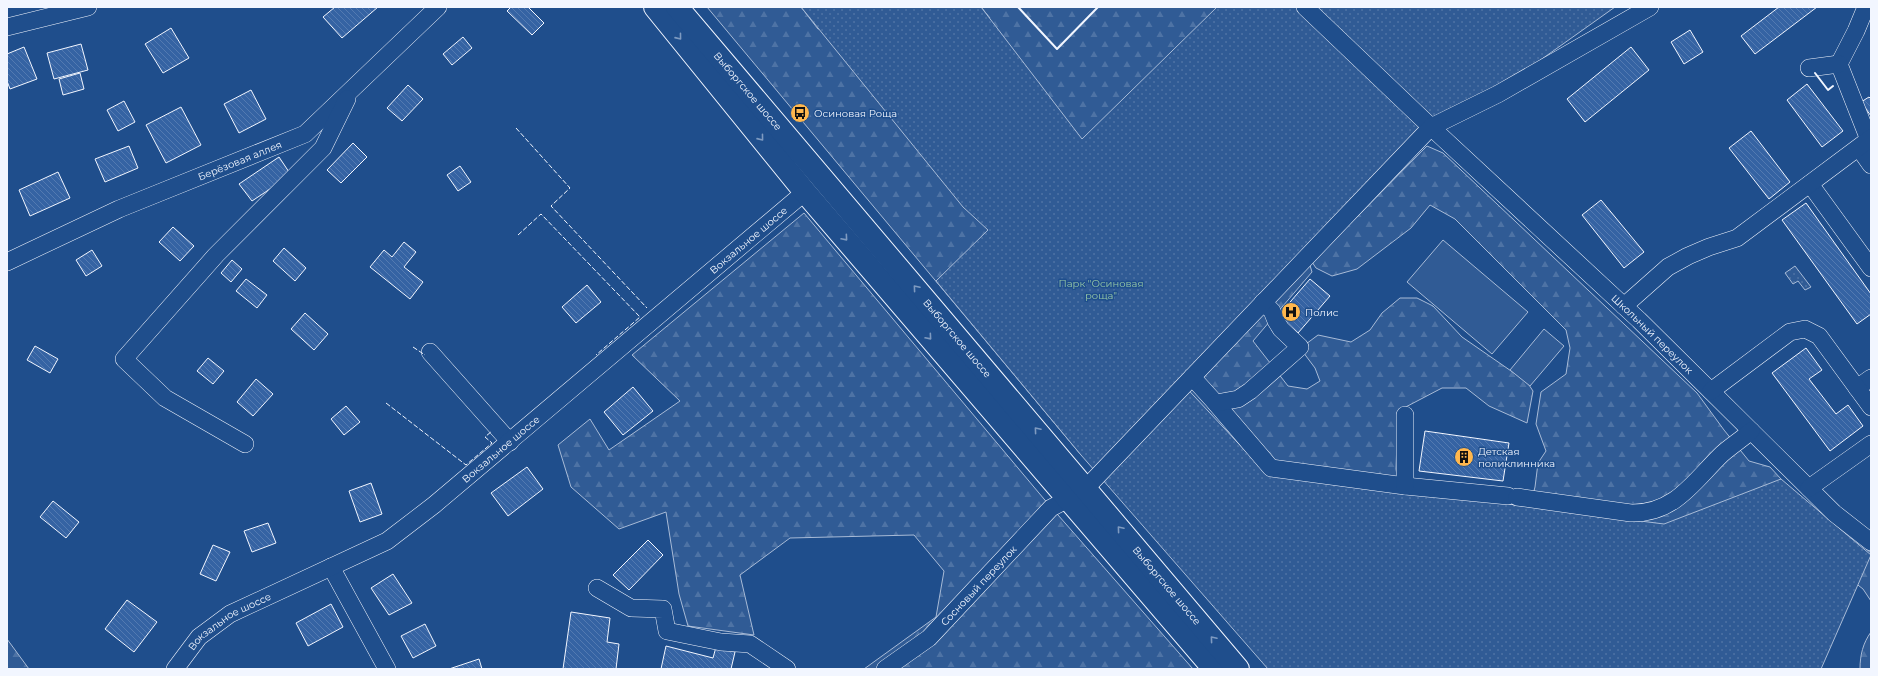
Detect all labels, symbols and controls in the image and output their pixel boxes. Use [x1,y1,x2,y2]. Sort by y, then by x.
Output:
one-way arrow [675,33,682,40]
street label: Выборгское шоссе [711,49,785,133]
bus stop icon: Осиновая Роща [789,102,811,124]
place label: Осиновая Роща [814,107,897,120]
one-way arrow [757,134,764,141]
street label: Берёзовая аллея [196,138,284,183]
street label: Вокзальное шоссе [707,203,790,276]
one-way arrow [840,233,847,241]
park label: Парк "Осиновая роща" [1058,277,1144,302]
one-way arrow [914,285,921,293]
street label: Школьный переулок [1609,291,1696,377]
street label: Выборгское шоссе [921,296,995,380]
hospital icon: Полис [1280,301,1302,323]
place label: Полис [1305,306,1339,319]
one-way arrow [925,332,932,339]
street label: Вокзальное шоссе [459,412,542,485]
one-way arrow [1034,427,1041,434]
place label: Детская поликлинника [1478,445,1555,470]
building icon: Детская поликлинника [1453,446,1475,468]
one-way arrow [1118,526,1125,533]
street label: Сосновый переулок [938,542,1019,628]
street label: Выборгское шоссе [1130,543,1204,627]
street label: Вокзальное шоссе [185,589,273,653]
one-way arrow [1211,636,1218,644]

